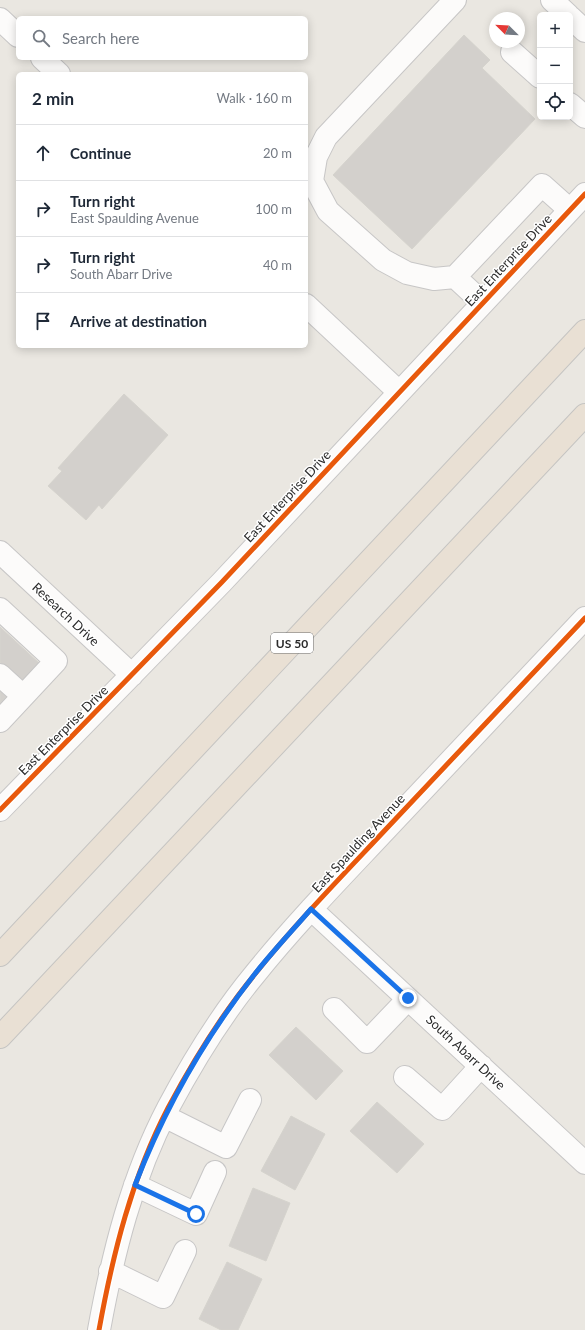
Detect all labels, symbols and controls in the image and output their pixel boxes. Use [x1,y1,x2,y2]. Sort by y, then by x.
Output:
north arrow [489,12,525,48]
map controls [537,12,573,120]
button: + [537,12,573,48]
search box [16,16,308,60]
icon: search [30,27,52,49]
text: Search here [62,29,139,47]
button: − [537,48,573,84]
button: locate [537,84,573,120]
text: 2 min [32,88,74,109]
text: Walk · 160 m [216,90,292,106]
icon: ahead [32,142,54,164]
text: Continue [70,144,131,162]
text: 20 m [263,145,292,161]
text: Turn right [70,192,135,210]
icon: right [32,198,54,220]
text: 100 m [255,201,292,217]
text: East Spaulding Avenue [70,210,199,226]
street label: East Enterprise Drive [461,211,555,309]
text: Turn right [70,248,135,266]
icon: right [32,254,54,276]
text: 40 m [263,257,292,273]
text: South Abarr Drive [70,266,172,282]
icon: arrive [32,310,54,332]
text: Arrive at destination [70,312,207,330]
street label: East Enterprise Drive [240,447,334,545]
street label: Research Drive [29,579,103,649]
road number: US 50 [271,633,313,653]
street label: East Enterprise Drive [15,682,111,778]
street label: East Spaulding Avenue [308,790,408,896]
route end [399,989,417,1007]
street label: South Abarr Drive [423,1011,509,1093]
route start [187,1205,205,1223]

